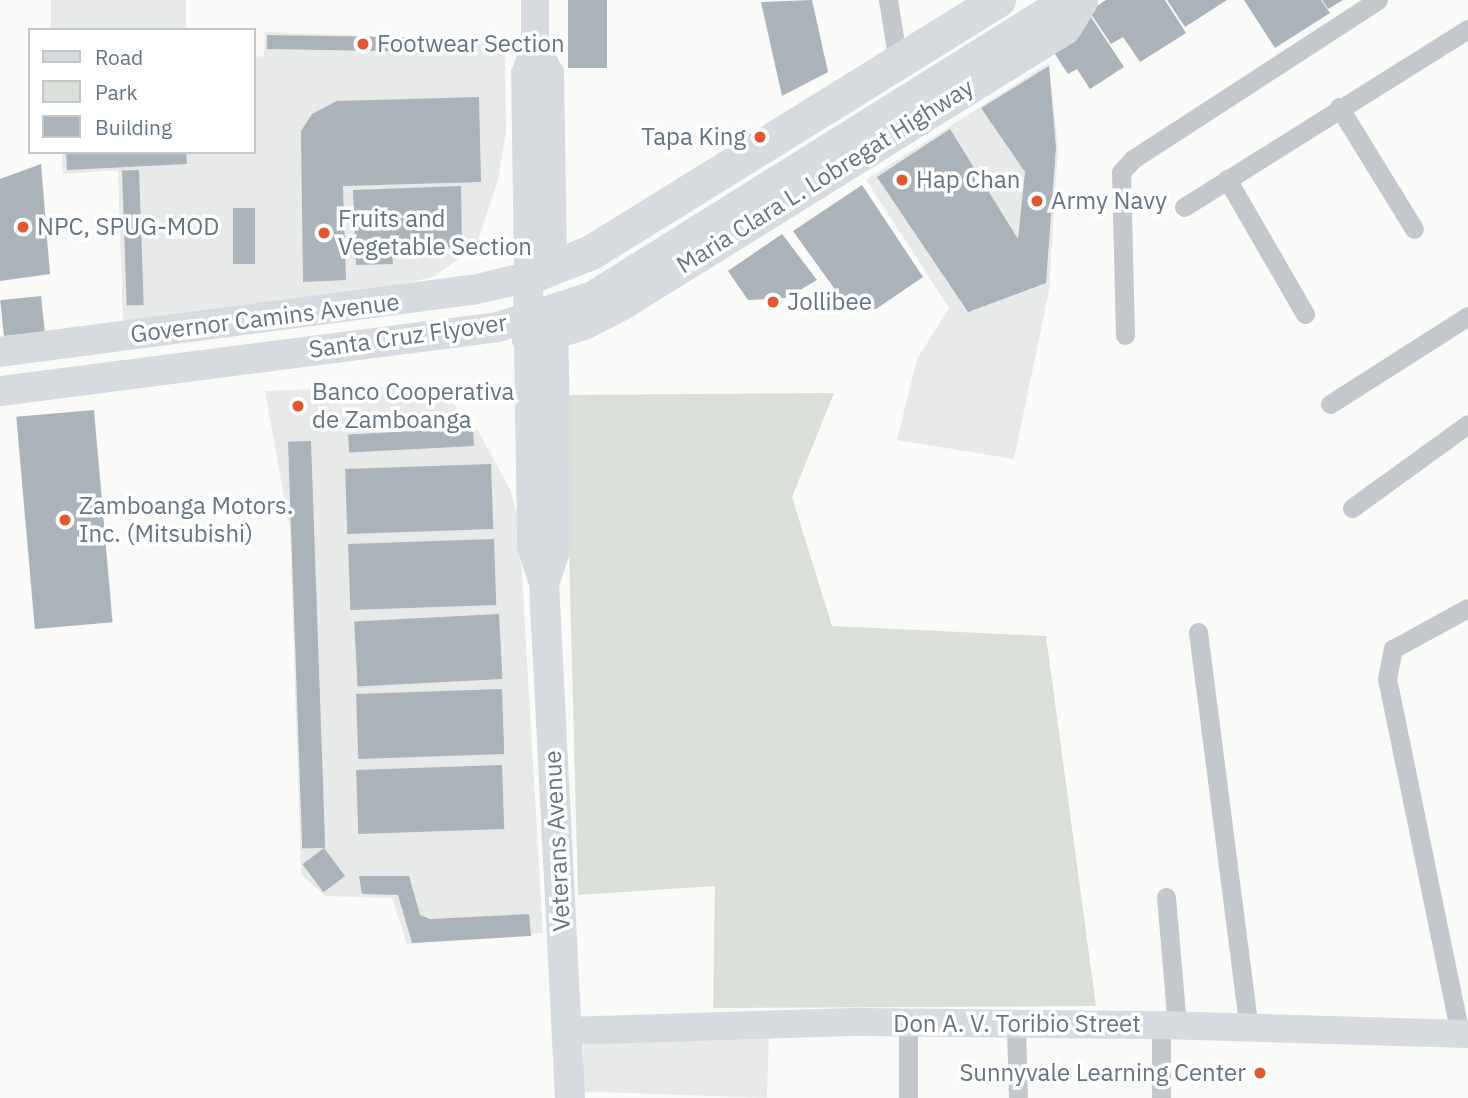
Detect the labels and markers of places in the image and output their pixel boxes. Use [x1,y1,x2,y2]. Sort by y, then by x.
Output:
place label: Footwear Section [377,30,565,58]
marker: Footwear Section [355,36,371,52]
place label: Tapa King [641,123,746,151]
marker: Tapa King [752,129,768,145]
place label: Hap Chan [916,166,1020,194]
marker: Hap Chan [894,172,910,188]
place label: Army Navy [1051,187,1167,215]
marker: Army Navy [1029,193,1045,209]
place label: Fruits and Vegetable Section [338,205,532,261]
place label: NPC, SPUG-MOD [37,213,219,241]
marker: NPC, SPUG-MOD [15,219,31,235]
marker: Fruits and Vegetable Section [316,225,332,241]
place label: Jollibee [787,288,872,316]
marker: Jollibee [765,294,781,310]
place label: Banco Cooperativa de Zamboanga [312,378,514,434]
marker: Banco Cooperativa de Zamboanga [290,398,306,414]
place label: Zamboanga Motors. Inc. (Mitsubishi) [79,492,293,548]
marker: Zamboanga Motors. Inc. (Mitsubishi) [57,512,73,528]
place label: Sunnyvale Learning Center [959,1059,1246,1087]
marker: Sunnyvale Learning Center [1252,1065,1268,1081]

